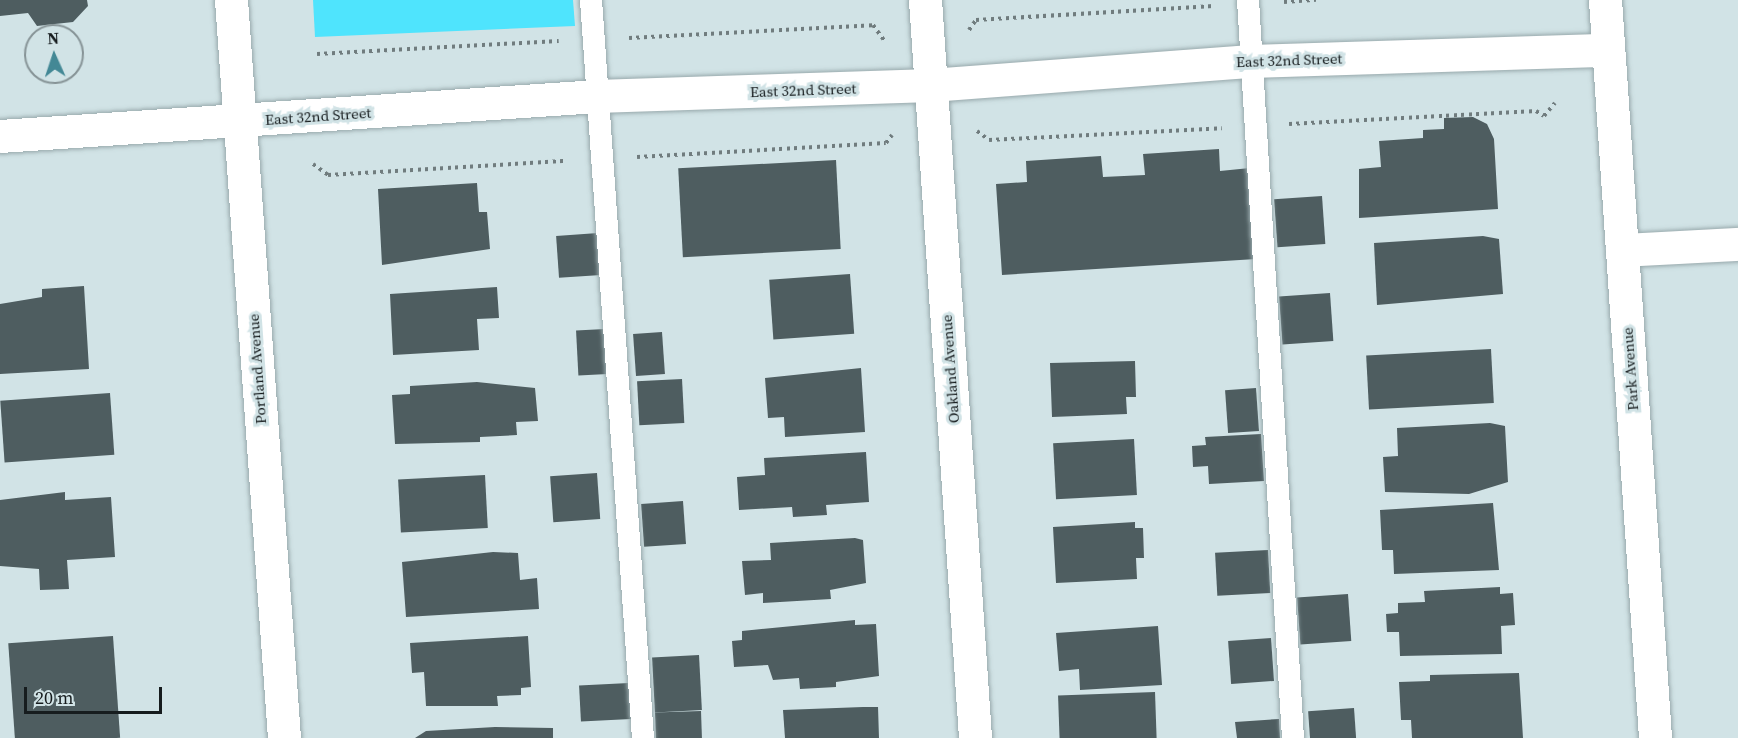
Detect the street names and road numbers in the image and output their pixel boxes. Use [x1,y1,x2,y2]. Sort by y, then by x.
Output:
street label: East 32nd Street [1236,49,1342,71]
street label: East 32nd Street [750,79,856,101]
street label: East 32nd Street [264,103,372,129]
street label: Portland Avenue [244,313,270,425]
street label: Oakland Avenue [937,314,963,424]
street label: Park Avenue [1618,327,1642,411]

